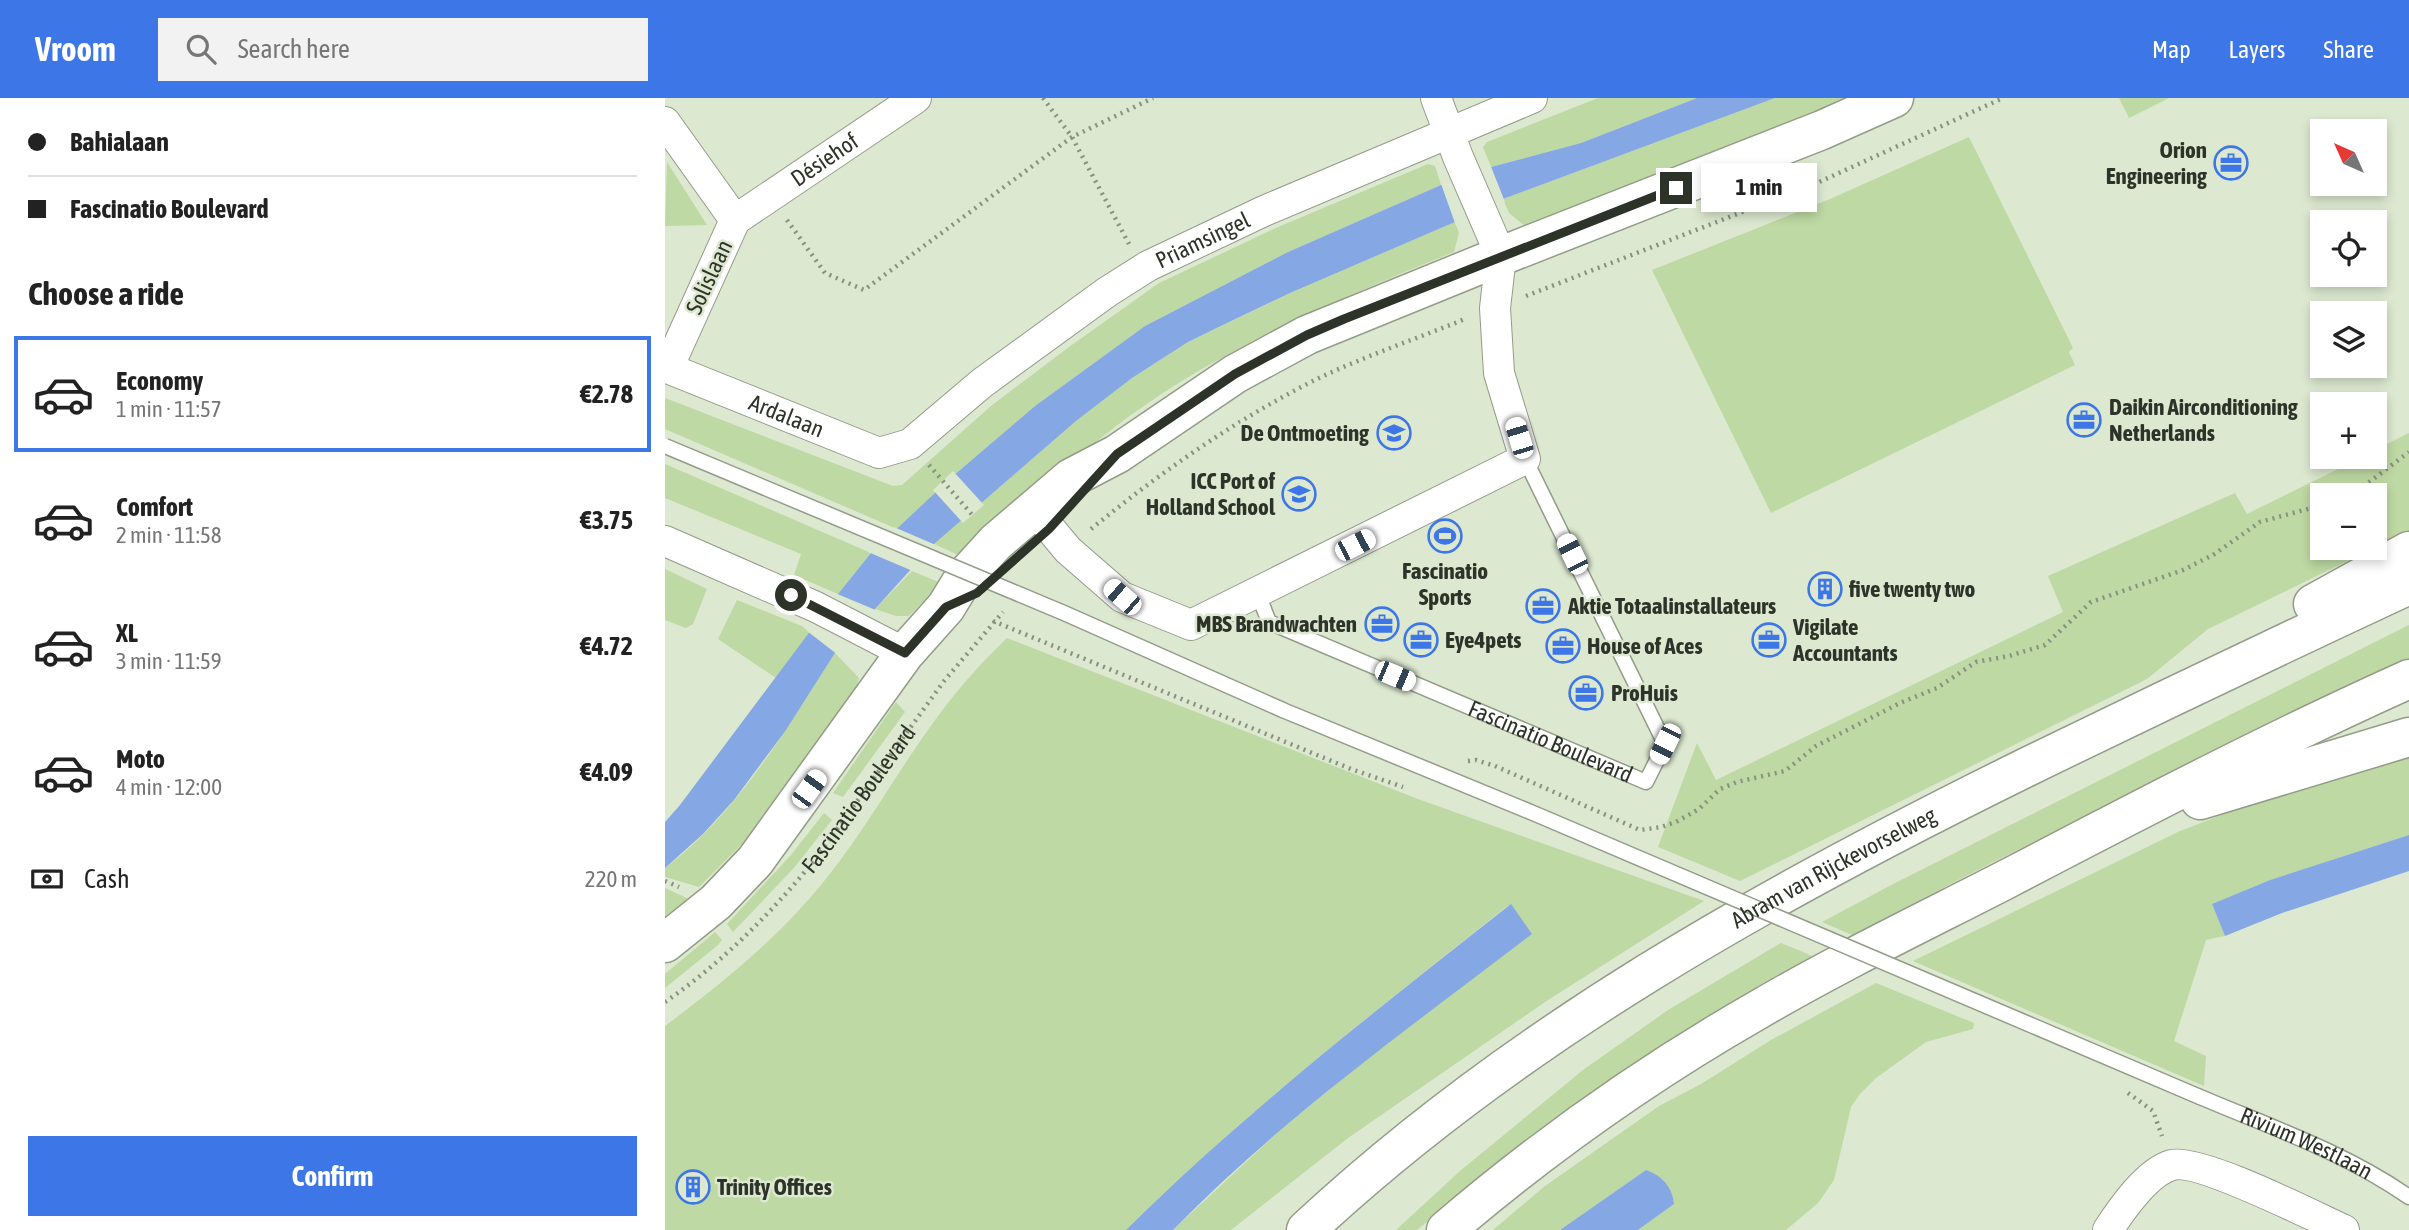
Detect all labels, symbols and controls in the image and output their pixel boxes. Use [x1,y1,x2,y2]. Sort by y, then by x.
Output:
search box [158,18,648,81]
text: Vroom [35,30,116,68]
icon: search [182,30,220,68]
text: Search here [238,34,350,64]
text: Map [2152,36,2191,63]
text: Layers [2229,36,2285,63]
text: Share [2323,36,2374,63]
north arrow [2310,119,2387,196]
map controls [2310,119,2387,560]
text: Bahialaan [70,127,169,157]
street label: Désiehof [786,128,863,192]
place label: Orion Engineering [2106,137,2207,189]
office icon: Orion Engineering [2212,144,2250,182]
callout: 1 min [1701,164,1816,212]
route end [1660,172,1692,204]
text: 1 min [1736,174,1782,200]
text: Fascinatio Boulevard [70,194,269,224]
street label: Priamsingel [1151,207,1254,273]
button: locate [2310,210,2387,287]
street label: Solislaan [681,236,737,318]
text: Choose a ride [28,275,184,312]
button: layers [2310,301,2387,378]
icon: car [32,363,95,426]
text: Economy [116,366,203,396]
text: €2.78 [580,379,633,409]
street label: Ardalaan [745,389,828,443]
button: + [2310,392,2387,469]
place label: Daikin Airconditioning Netherlands [2109,394,2298,446]
text: 1 min · 11:57 [116,396,222,422]
office icon: Daikin Airconditioning Netherlands [2065,401,2103,439]
school or university icon: De Ontmoeting [1375,414,1413,452]
car [1503,415,1536,461]
place label: De Ontmoeting [1241,420,1369,446]
place label: ICC Port of Holland School [1146,468,1276,520]
school or university icon: ICC Port of Holland School [1280,475,1318,513]
button: − [2310,483,2387,560]
icon: car [32,489,95,552]
text: Comfort [116,492,193,522]
text: €3.75 [580,505,633,535]
sports icon: Fascinatio Sports [1426,517,1464,555]
text: 2 min · 11:58 [116,522,222,548]
car [1332,526,1379,564]
car [1554,531,1591,577]
place label: Fascinatio Sports [1402,558,1488,610]
building icon: five twenty two [1806,570,1844,608]
car [1100,575,1145,619]
place label: five twenty two [1848,576,1976,602]
route start [775,579,807,611]
office icon: Aktie Totaalinstallateurs [1524,587,1562,625]
place label: Aktie Totaalinstallateurs [1567,593,1776,619]
office icon: MBS Brandwachten [1363,605,1401,643]
place label: MBS Brandwachten [1196,611,1357,637]
place label: Vigilate Accountants [1792,614,1898,666]
icon: car [32,615,95,678]
text: XL [116,618,138,648]
office icon: Eye4pets [1402,621,1440,659]
office icon: Vigilate Accountants [1750,621,1788,659]
place label: Eye4pets [1445,627,1521,653]
office icon: House of Aces [1544,627,1582,665]
text: €4.72 [580,631,633,661]
place label: House of Aces [1587,633,1703,659]
text: 3 min · 11:59 [116,648,222,674]
car [1372,658,1419,694]
office icon: ProHuis [1567,674,1605,712]
place label: ProHuis [1611,680,1678,706]
street label: Fascinatio Boulevard [1465,695,1637,788]
street label: Fascinatio Boulevard [797,720,921,878]
car [1647,721,1684,767]
icon: car [32,741,95,804]
text: Moto [116,744,165,774]
text: €4.09 [580,757,633,787]
car [789,766,830,812]
text: 4 min · 12:00 [116,774,222,800]
street label: Abram van Rijckevorselweg [1727,802,1940,933]
icon: cash [28,860,66,898]
text: Cash [84,864,130,894]
text: 220 m [585,866,637,892]
street label: Rivium Westlaan [2237,1102,2377,1184]
button: Confirm [28,1136,637,1216]
building icon: Trinity Offices [674,1168,712,1206]
place label: Trinity Offices [717,1174,832,1200]

